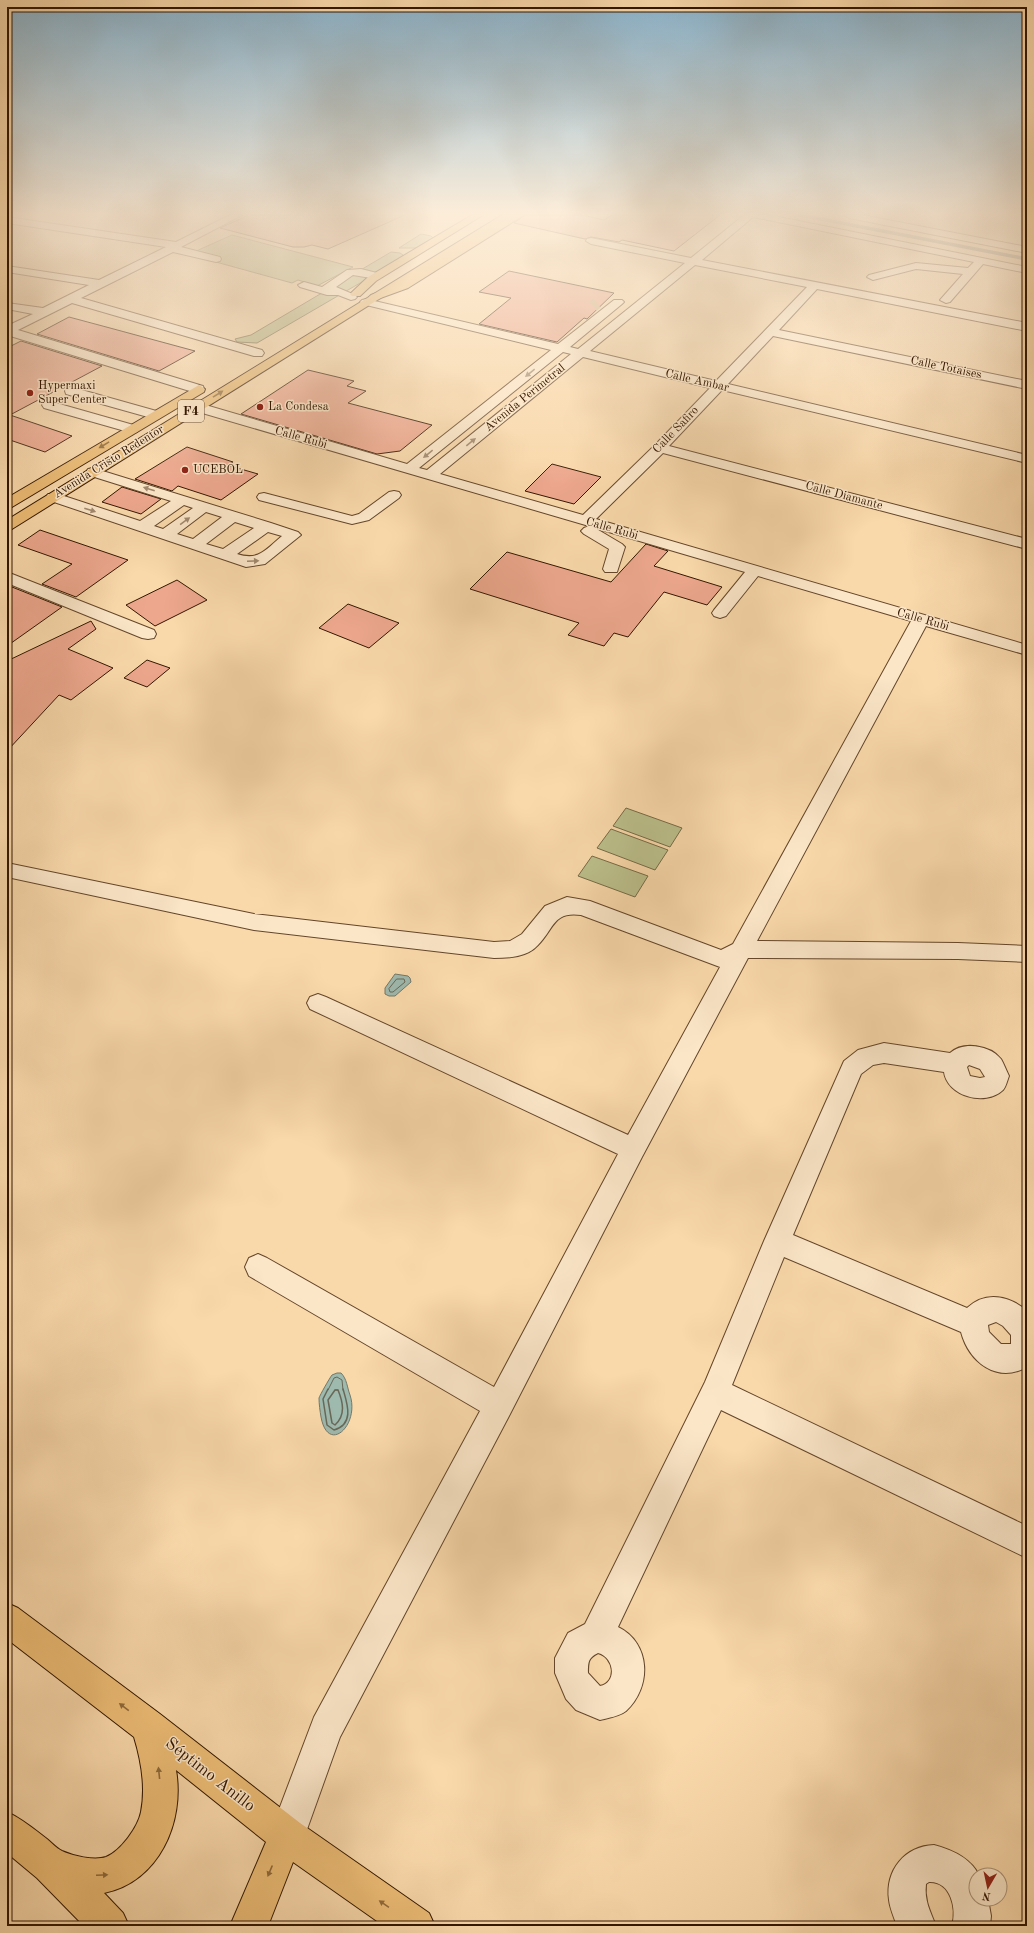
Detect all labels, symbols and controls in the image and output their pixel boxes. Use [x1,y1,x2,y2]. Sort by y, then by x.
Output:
street label: Calle Totaises [909,355,983,381]
street label: Avenida Perimetral [483,362,567,434]
street label: Calle Ambar [664,368,730,394]
one-way arrow [524,369,535,377]
place label: Hypermaxi Super Center [38,380,107,406]
marker: Hypermaxi Super Center [25,388,35,398]
one-way arrow [213,390,223,398]
road number: F4 [178,400,204,422]
place label: La Condesa [268,401,329,413]
marker: La Condesa [255,402,265,412]
street label: Calle Safiro [651,404,701,456]
street label: Avenida Cristo Redentor [52,423,166,501]
street label: Calle Rubi [274,425,328,451]
one-way arrow [466,437,477,446]
one-way arrow [98,442,110,449]
one-way arrow [422,450,433,458]
place label: UCEBOL [193,464,243,476]
marker: UCEBOL [180,465,190,475]
street label: Calle Diamante [804,480,884,512]
one-way arrow [143,486,155,492]
one-way arrow [84,507,96,513]
street label: Calle Rubi [585,516,639,542]
one-way arrow [179,517,190,525]
one-way arrow [247,558,259,565]
street label: Calle Rubi [896,607,950,633]
one-way arrow [118,1703,129,1712]
street label: Séptimo Anillo [162,1735,258,1815]
one-way arrow [156,1767,163,1779]
one-way arrow [267,1865,274,1877]
north arrow [968,1867,1008,1907]
one-way arrow [96,1872,109,1878]
text: N [981,1889,992,1901]
one-way arrow [378,1900,389,1908]

